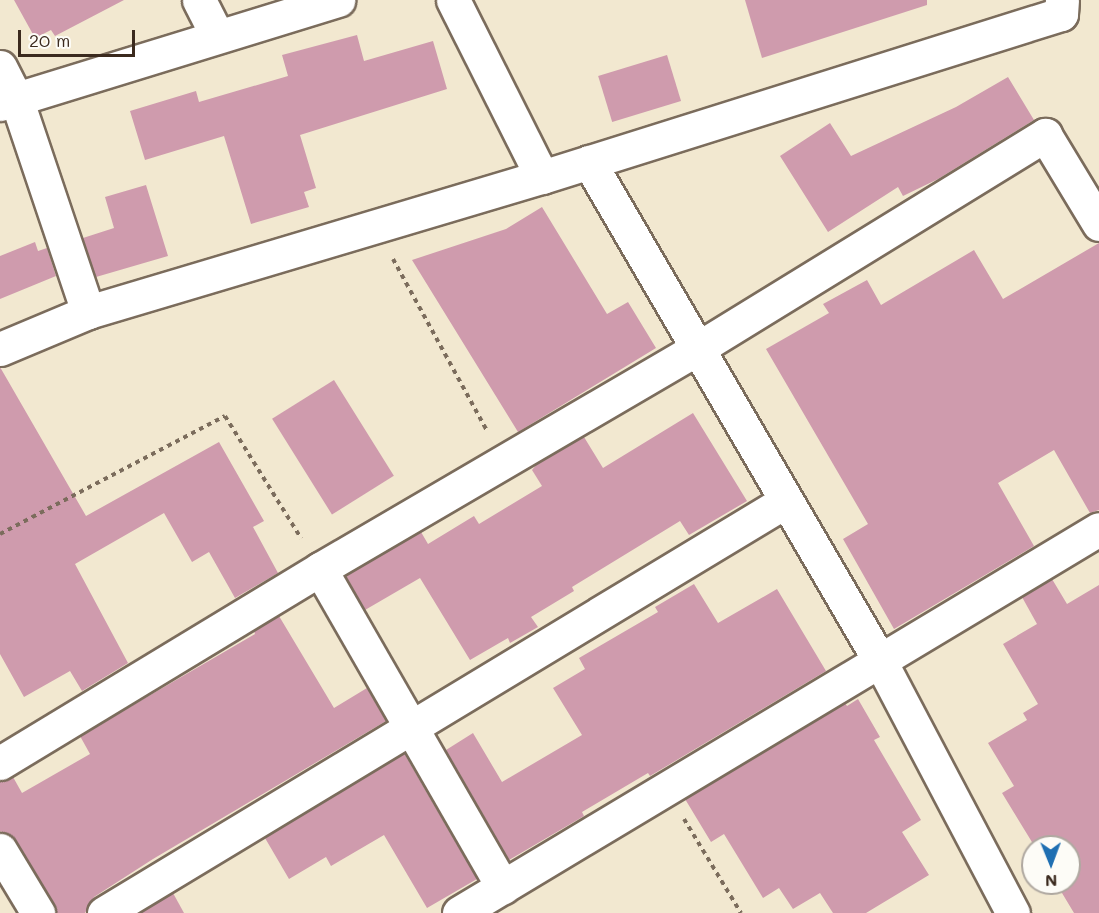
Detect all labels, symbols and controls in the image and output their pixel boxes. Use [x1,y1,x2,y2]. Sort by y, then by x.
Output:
scale bar [21,18,138,56]
text: 20 m [29,28,70,52]
north arrow [1021,835,1081,895]
text: N [1045,871,1058,892]

